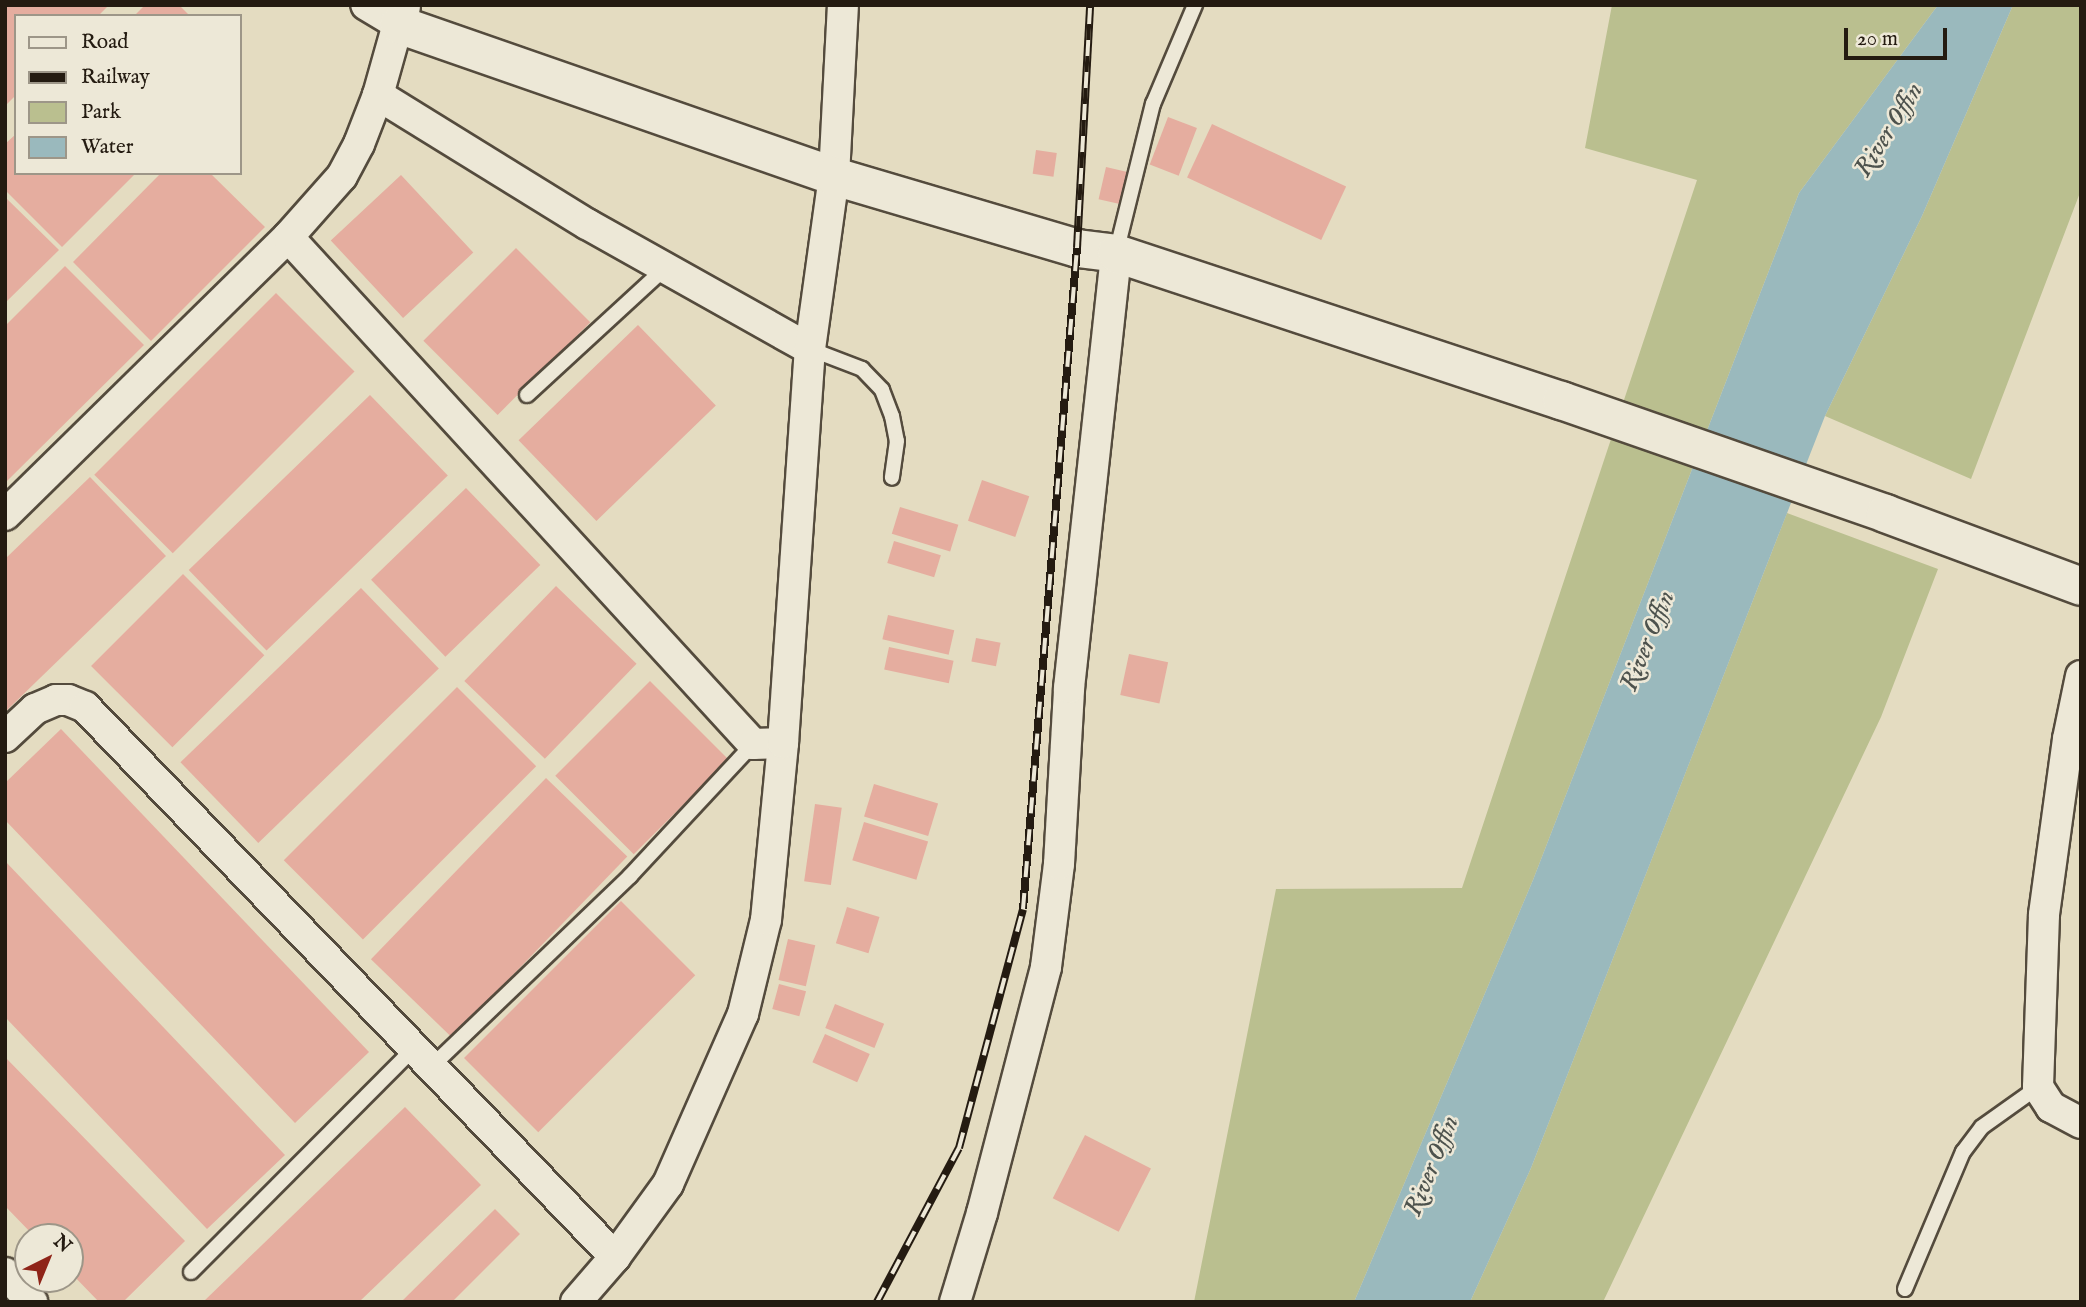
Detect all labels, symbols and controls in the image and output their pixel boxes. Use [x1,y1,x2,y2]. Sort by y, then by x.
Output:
legend [14,14,242,175]
scale bar [1848,14,1951,58]
text: 20 m [1857,26,1898,53]
text: Road [81,29,128,56]
text: Railway [81,64,150,91]
water label: River Offin [1848,77,1930,183]
text: Park [81,99,121,126]
text: Water [81,134,133,161]
water label: River Offin [1614,586,1682,696]
water label: River Offin [1398,1111,1466,1221]
north arrow [14,1223,84,1293]
text: N [48,1230,76,1258]

